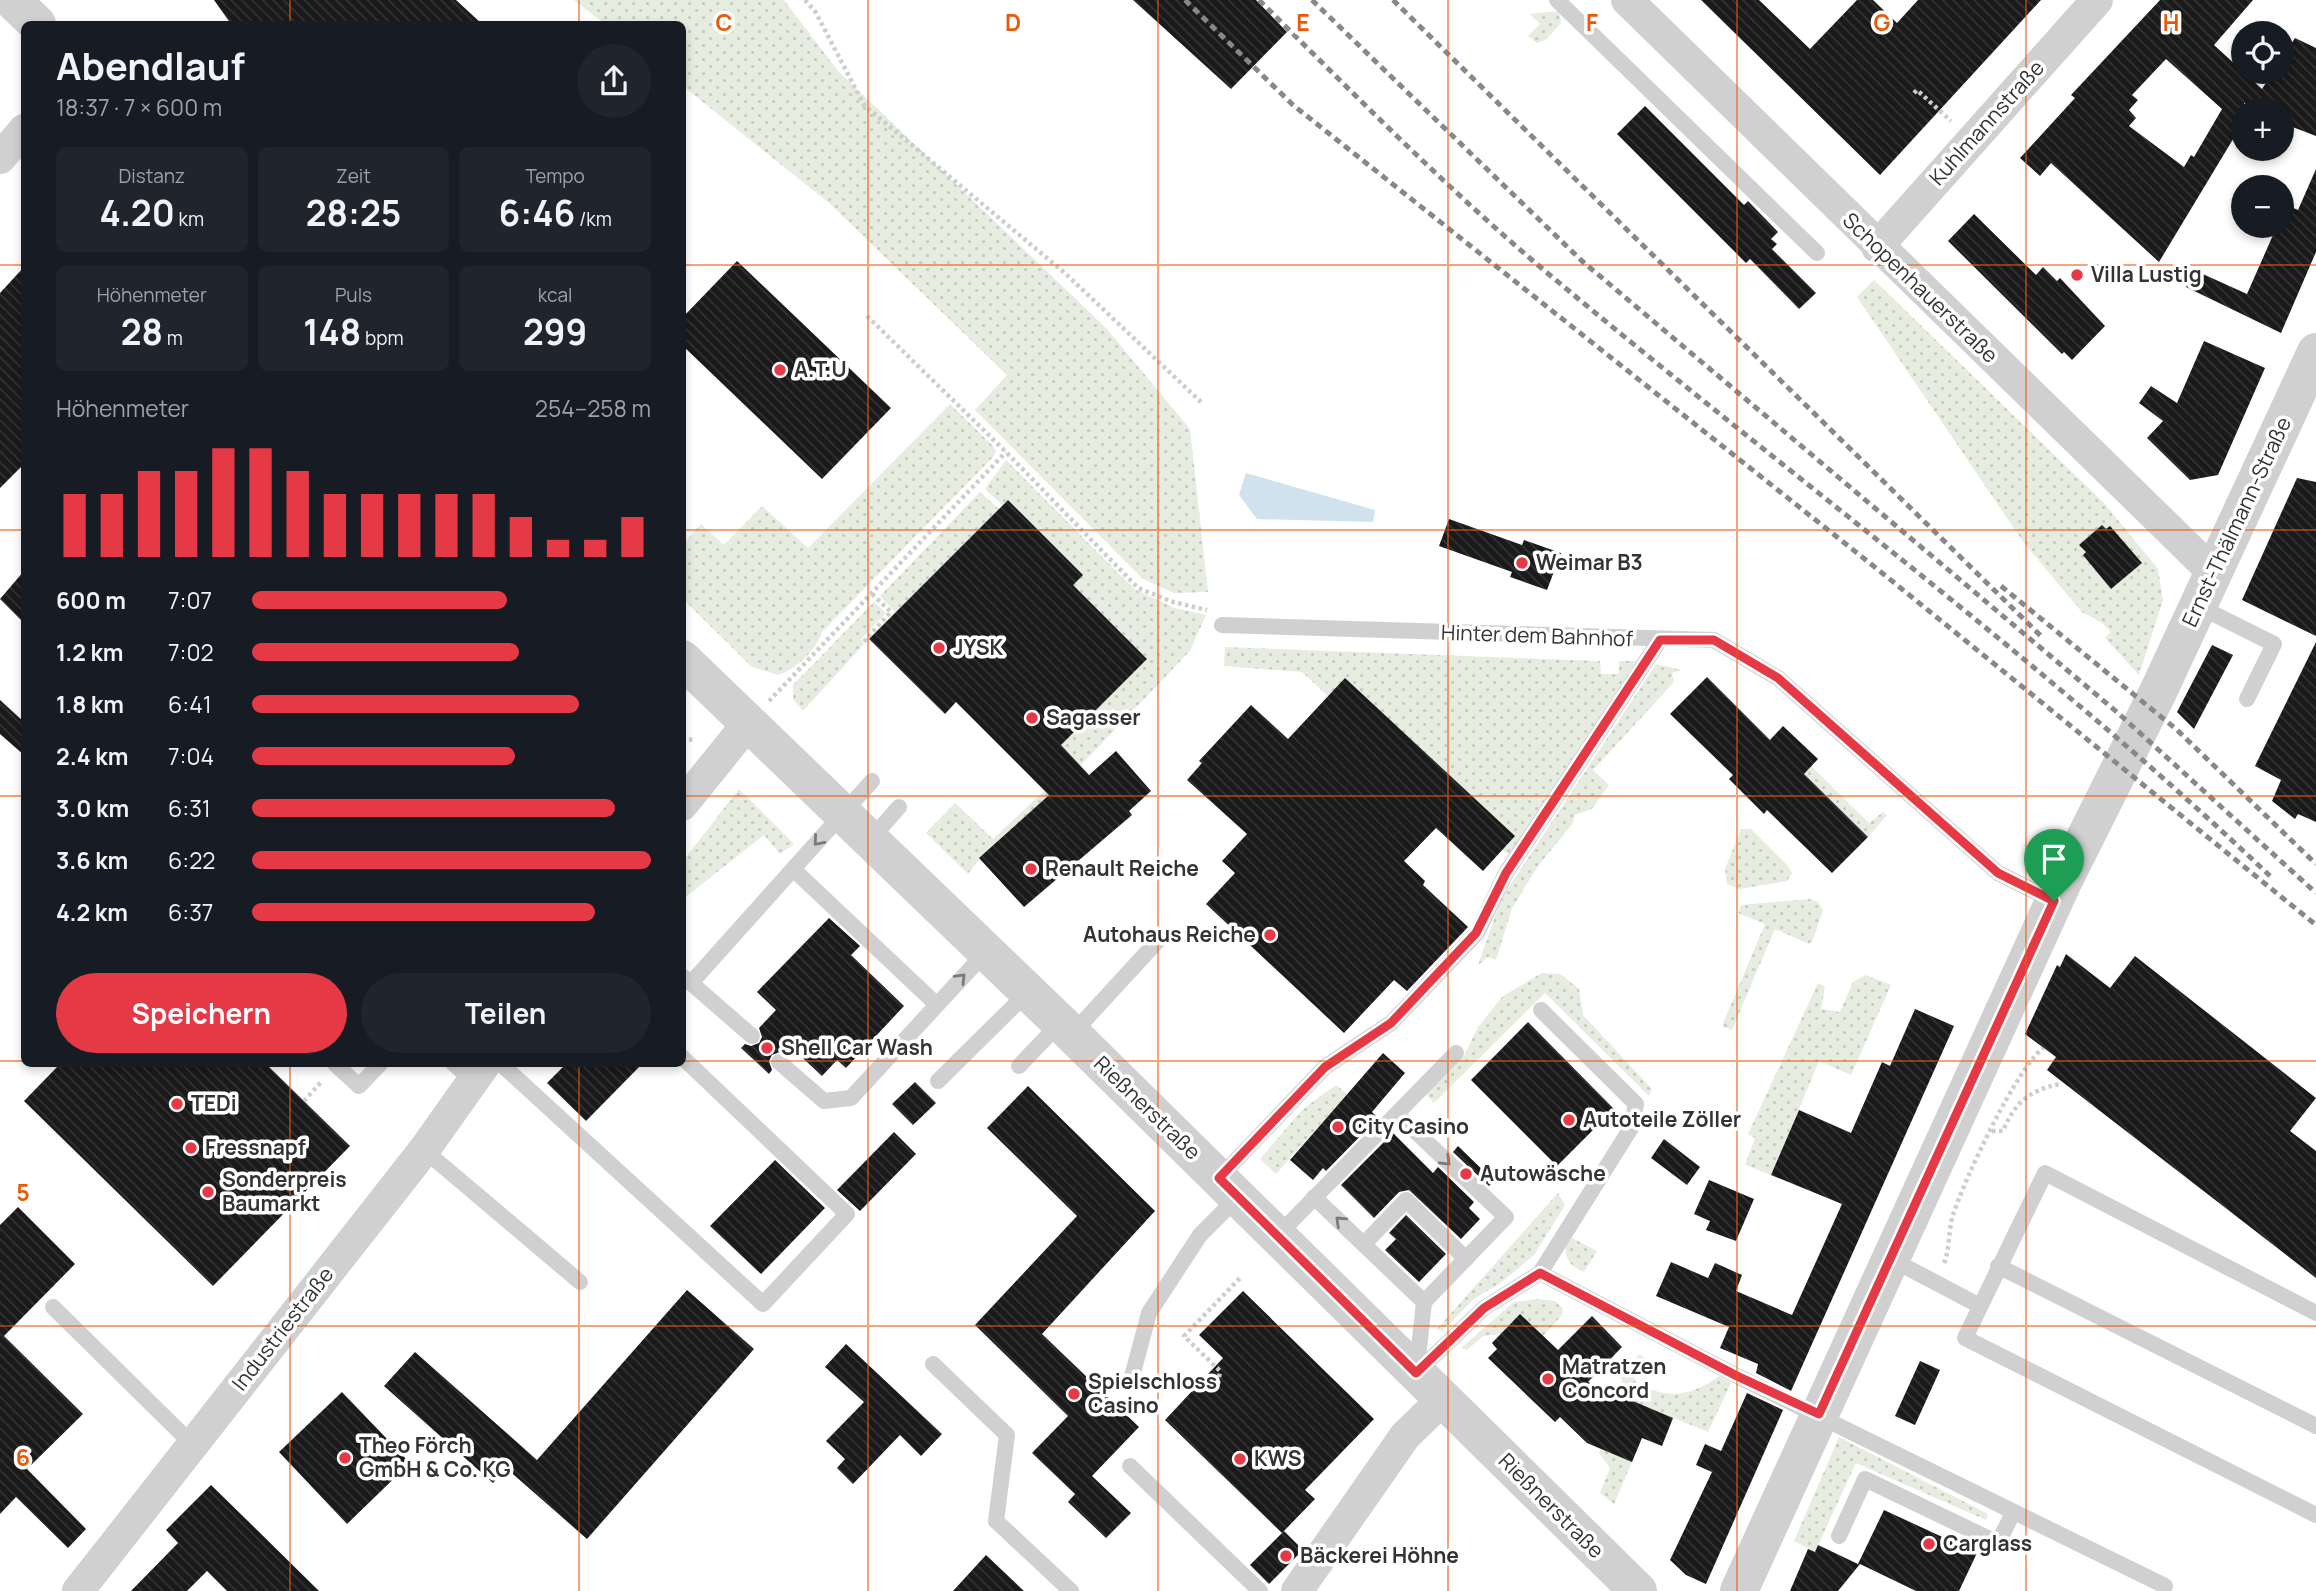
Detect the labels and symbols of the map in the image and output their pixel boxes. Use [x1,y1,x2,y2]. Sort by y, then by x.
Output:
text: C [716,6,733,38]
text: D [1005,6,1021,38]
text: E [1296,6,1310,38]
text: F [1586,6,1598,38]
text: G [1874,6,1891,38]
text: H [2163,6,2179,38]
street label: Kuhlmannstraße [1923,54,2050,191]
street label: Schopenhauerstraße [1837,206,2004,369]
place label: Villa Lustig [2091,260,2202,288]
marker: Villa Lustig [2069,267,2085,283]
place label: A.T.U [794,355,847,383]
marker: A.T.U [772,362,788,378]
street label: Ernst-Thälmann-Straße [2175,412,2297,631]
place label: Weimar B3 [1536,548,1643,576]
marker: Weimar B3 [1514,555,1530,571]
street label: Hinter dem Bahnhof [1441,618,1634,652]
place label: JYSK [953,633,1004,661]
marker: JYSK [931,640,947,656]
place label: Sagasser [1046,703,1141,731]
marker: Sagasser [1024,710,1040,726]
pin [2024,829,2084,901]
one-way arrow [814,833,826,846]
place label: Renault Reiche [1045,854,1199,882]
marker: Renault Reiche [1023,861,1039,877]
place label: Autohaus Reiche [1083,920,1256,948]
marker: Autohaus Reiche [1262,927,1278,943]
one-way arrow [953,973,966,986]
place label: Shell Car Wash [781,1033,933,1061]
marker: Shell Car Wash [759,1040,775,1056]
street label: Rießnerstraße [1088,1049,1207,1165]
place label: TEDi [191,1089,237,1117]
marker: TEDi [169,1096,185,1112]
place label: Autoteile Zöller [1583,1105,1741,1133]
place label: City Casino [1352,1112,1469,1140]
marker: Autoteile Zöller [1561,1112,1577,1128]
marker: City Casino [1330,1119,1346,1135]
place label: Fressnapf [205,1133,306,1161]
marker: Fressnapf [183,1140,199,1156]
one-way arrow [1438,1152,1451,1165]
place label: Autowäsche [1480,1159,1606,1187]
place label: Sonderpreis Baumarkt [222,1165,347,1217]
marker: Autowäsche [1458,1166,1474,1182]
text: 5 [16,1176,30,1208]
marker: Sonderpreis Baumarkt [200,1184,216,1200]
one-way arrow [1335,1216,1348,1229]
street label: Industriestraße [225,1261,339,1396]
place label: Matratzen Concord [1562,1352,1666,1404]
place label: Spielschloss Casino [1088,1367,1217,1419]
marker: Matratzen Concord [1540,1371,1556,1387]
marker: Spielschloss Casino [1066,1386,1082,1402]
place label: Theo Förch GmbH & Co. KG [359,1431,511,1483]
text: 6 [16,1441,30,1473]
place label: KWS [1254,1444,1301,1472]
street label: Rießnerstraße [1493,1447,1610,1564]
marker: Theo Förch GmbH & Co. KG [337,1450,353,1466]
marker: KWS [1232,1451,1248,1467]
place label: Carglass [1943,1529,2032,1557]
marker: Carglass [1921,1536,1937,1552]
place label: Bäckerei Höhne [1300,1541,1459,1569]
marker: Bäckerei Höhne [1278,1548,1294,1564]

